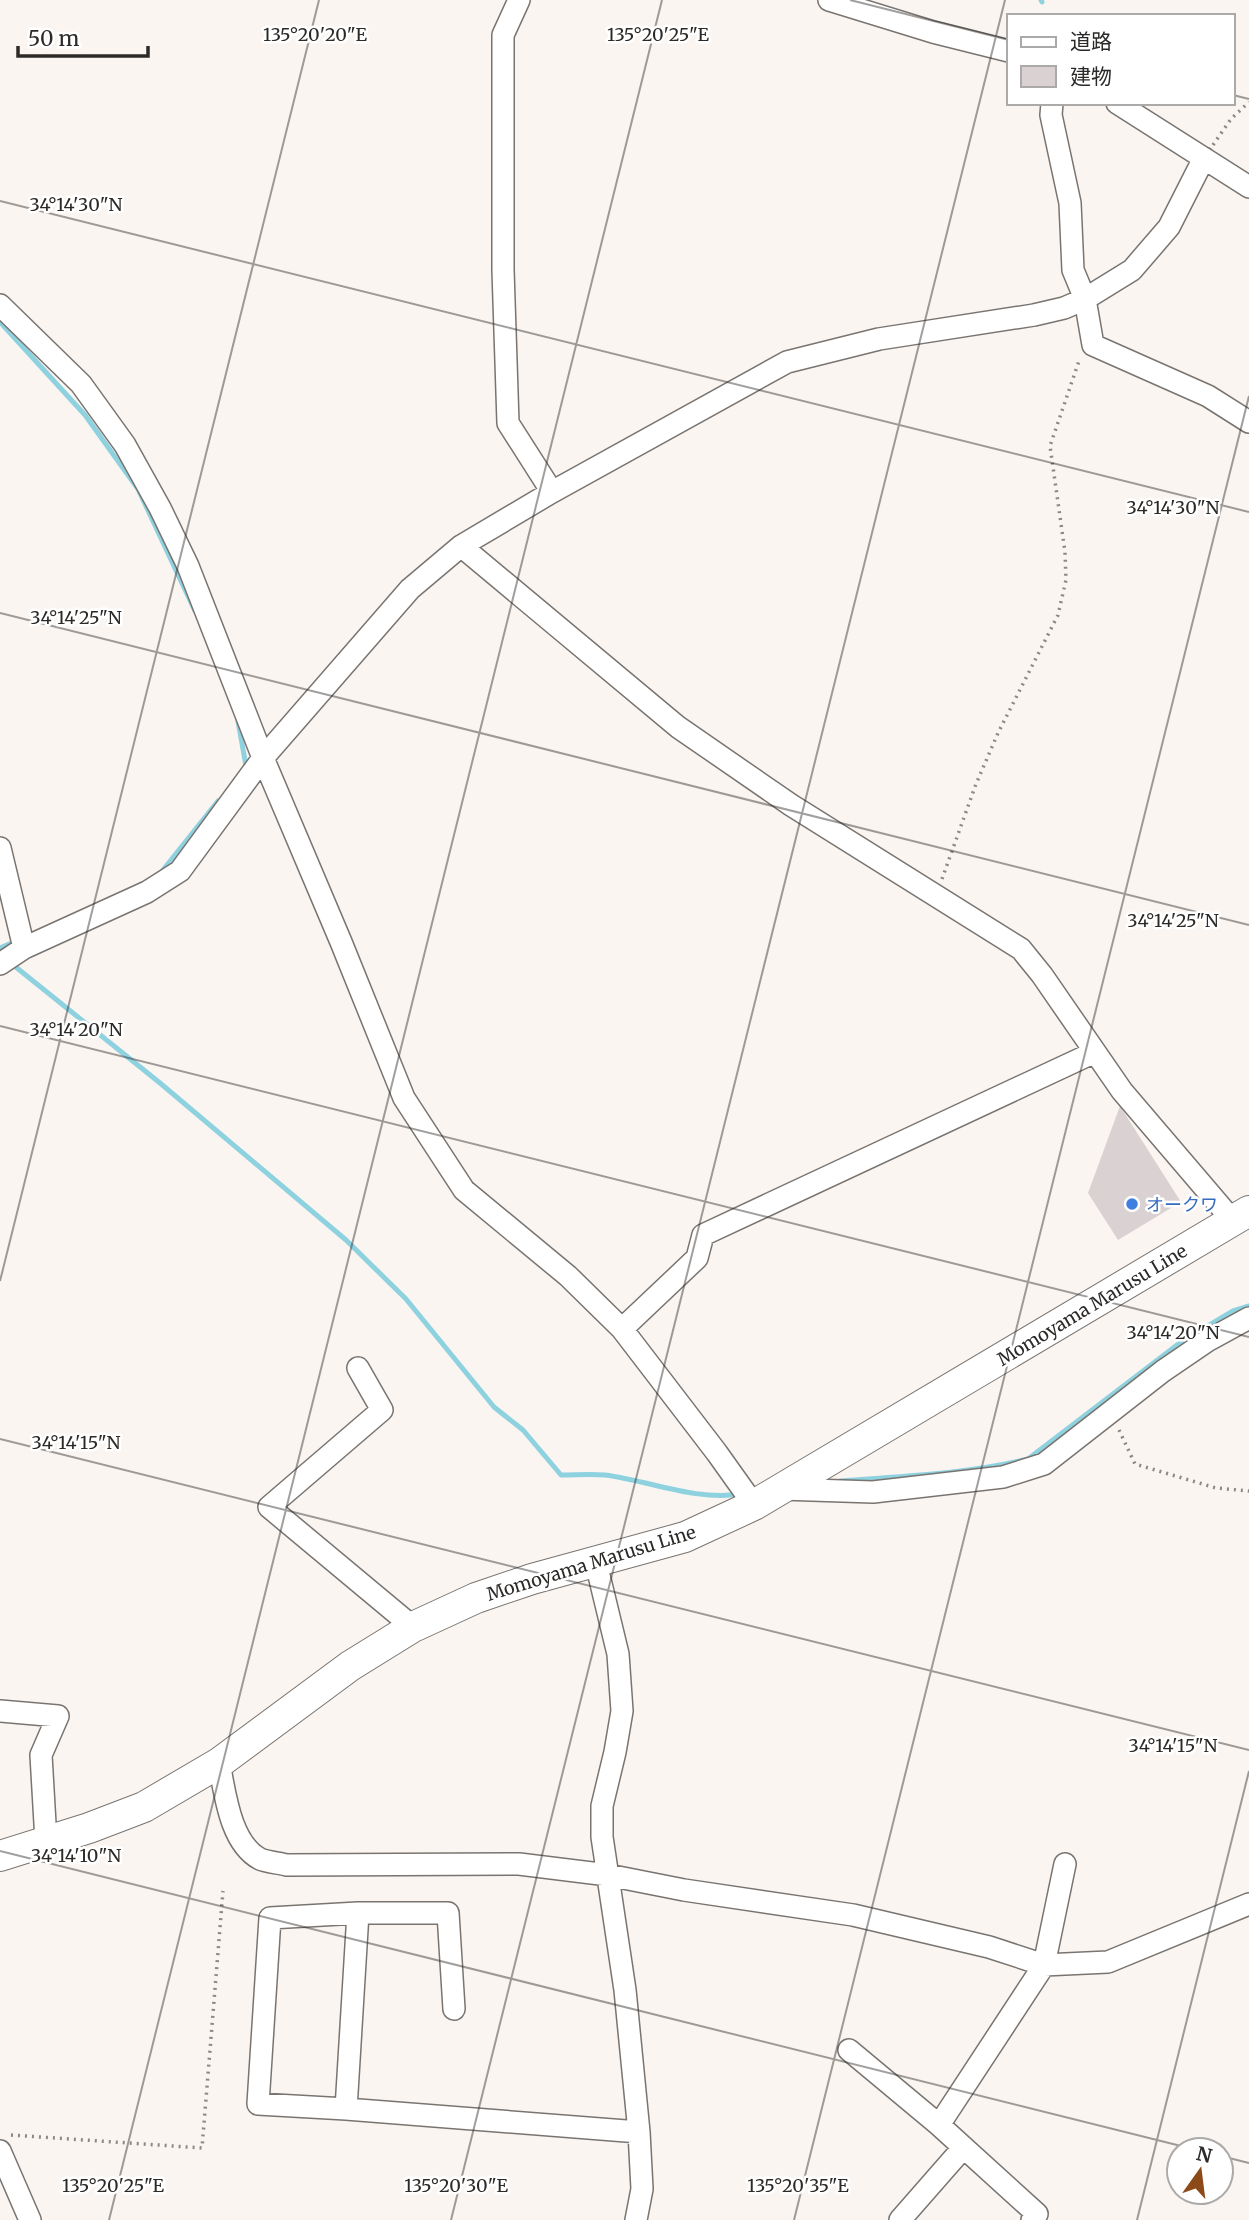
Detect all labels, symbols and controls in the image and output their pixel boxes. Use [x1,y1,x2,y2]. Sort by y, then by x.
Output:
scale bar [18,14,147,58]
legend [1007,14,1235,105]
text: 135°20'20"E [263,23,368,46]
text: 135°20'25"E [607,23,710,46]
text: 50 m [28,25,79,52]
text: 道路 [1070,28,1112,55]
text: 建物 [1070,63,1112,90]
text: 34°14'30"N [30,193,123,216]
text: 34°14'30"N [1127,496,1220,519]
text: 34°14'25"N [30,606,122,629]
text: 34°14'25"N [1127,909,1219,932]
text: 34°14'20"N [29,1018,123,1041]
place label: オークワ [1146,1193,1218,1216]
marker: オークワ [1124,1196,1140,1212]
street label: Momoyama Marusu Line [993,1239,1191,1371]
text: 34°14'20"N [1126,1321,1220,1344]
text: 34°14'15"N [32,1431,120,1454]
street label: Momoyama Marusu Line [484,1520,698,1606]
text: 34°14'15"N [1129,1734,1217,1757]
text: 34°14'10"N [31,1844,121,1867]
north arrow [1165,2136,1235,2206]
text: N [1194,2141,1214,2168]
text: 135°20'25"E [62,2174,165,2197]
text: 135°20'30"E [404,2174,508,2197]
text: 135°20'35"E [747,2174,849,2197]

